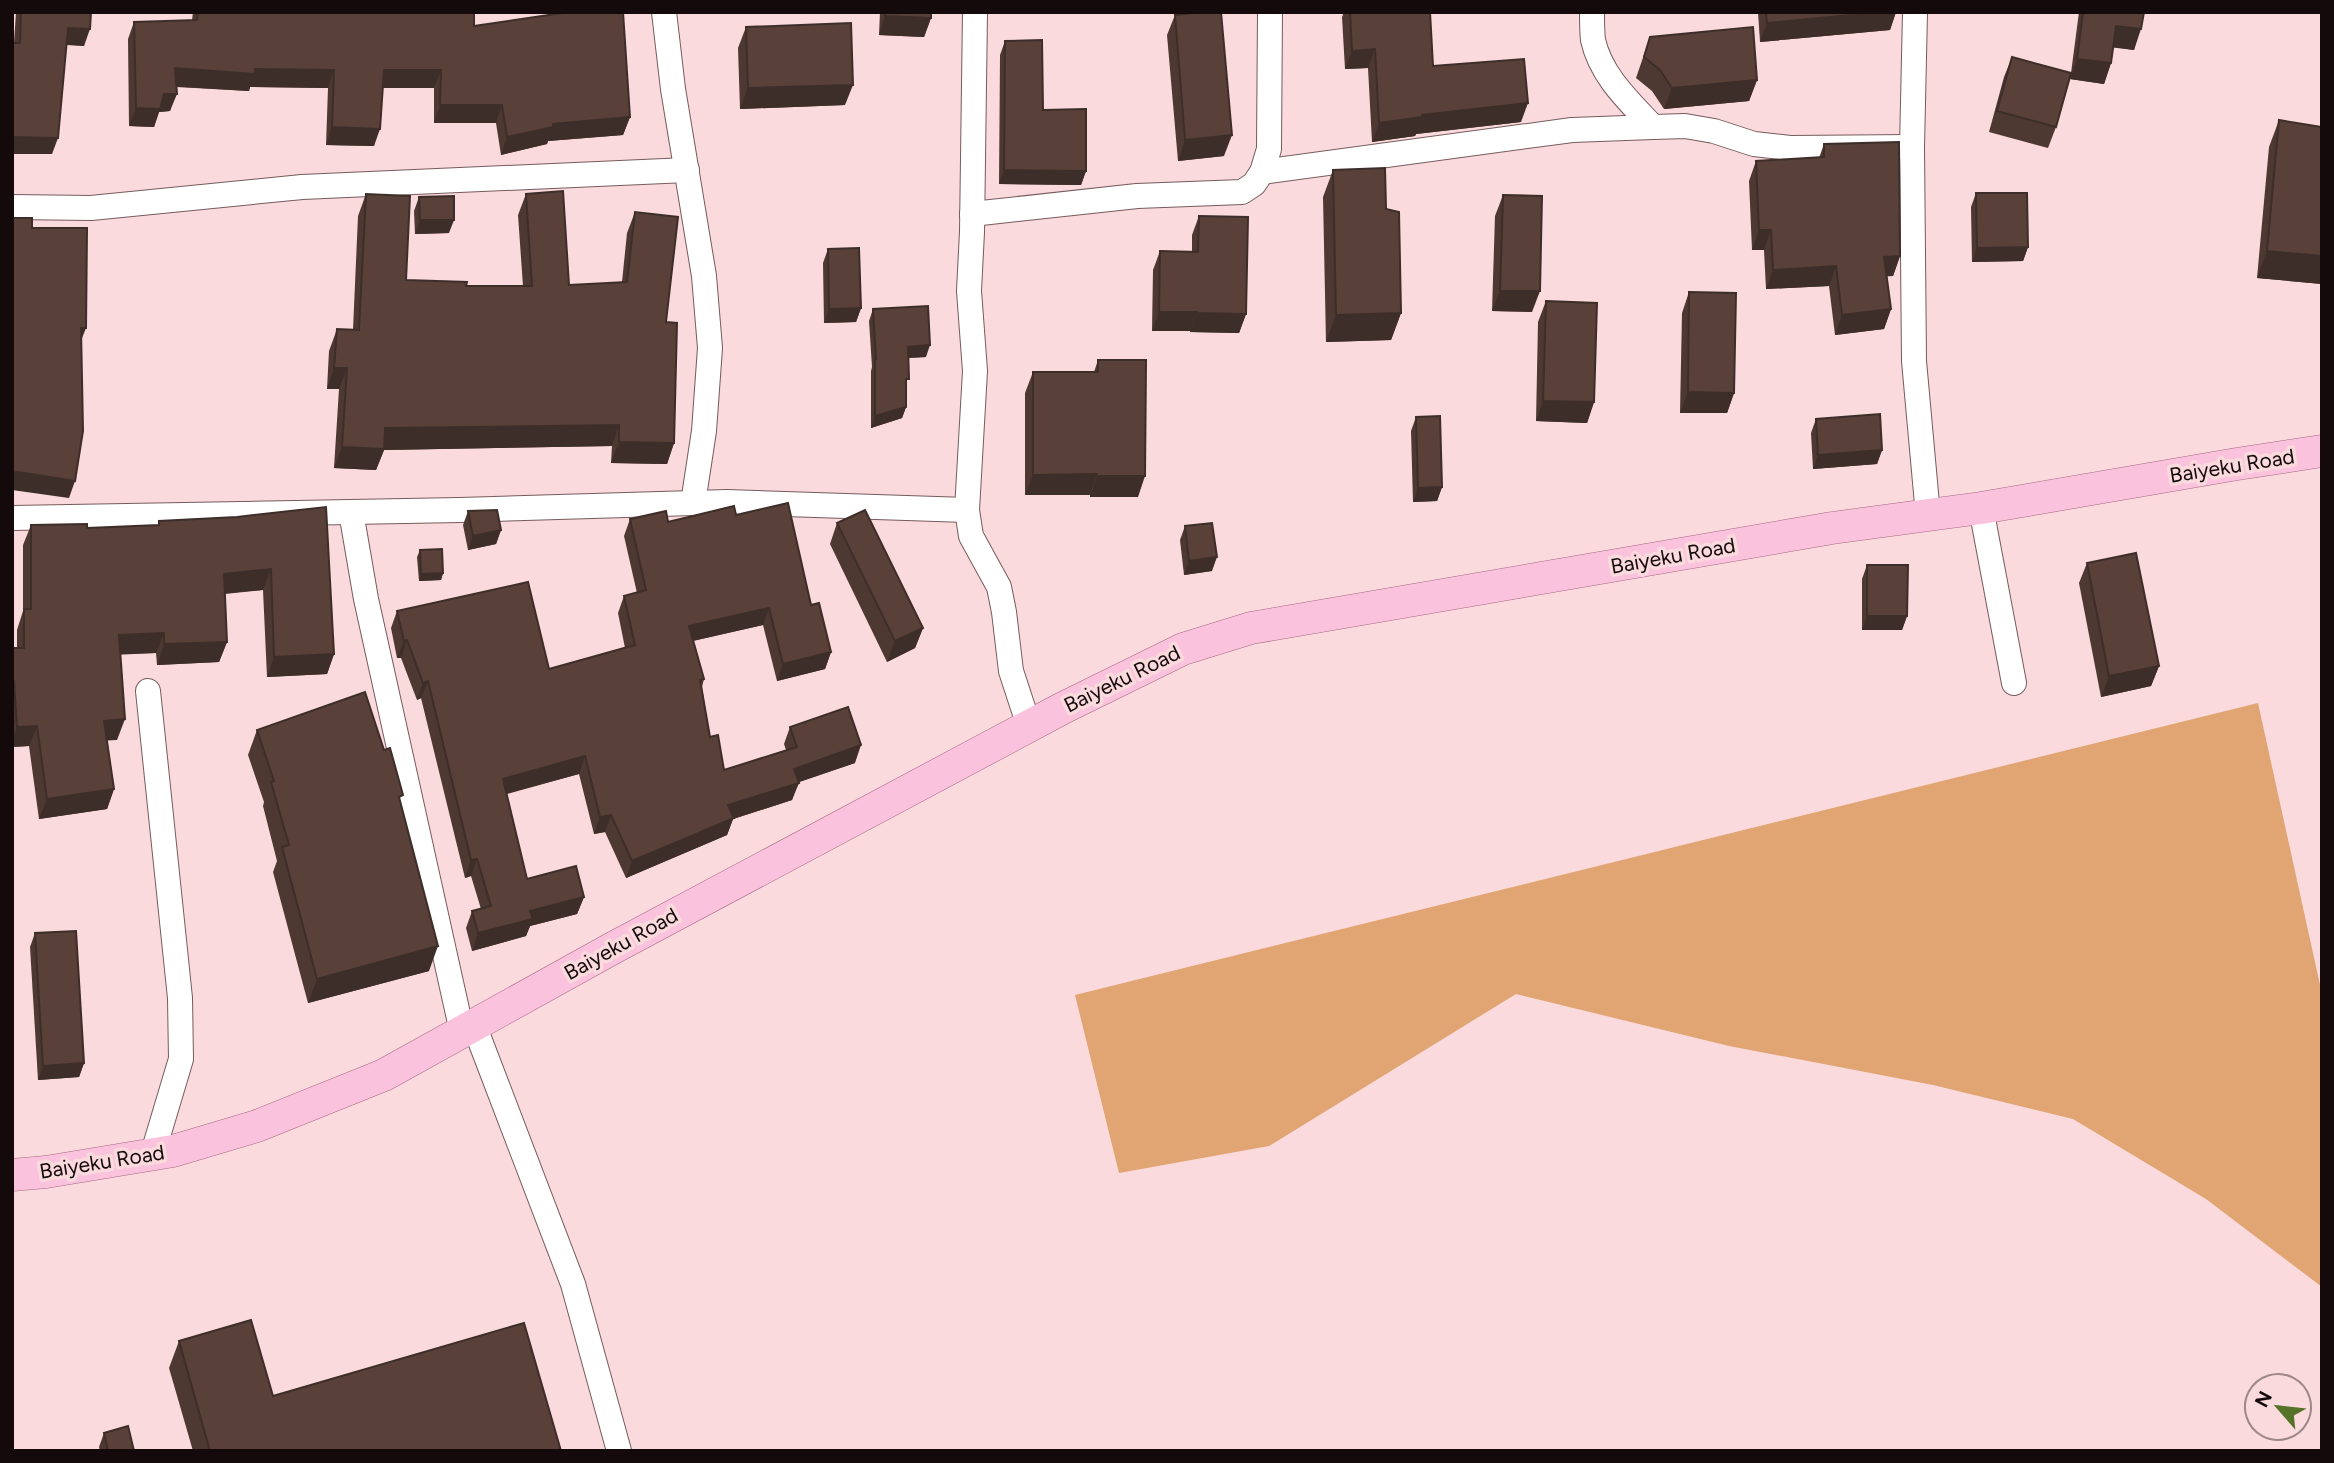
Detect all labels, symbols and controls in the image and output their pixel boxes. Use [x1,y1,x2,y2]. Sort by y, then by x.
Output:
street label: Baiyeku Road [2168,443,2296,488]
street label: Baiyeku Road [1609,532,1737,579]
street label: Baiyeku Road [1060,640,1184,717]
street label: Baiyeku Road [560,902,682,985]
street label: Baiyeku Road [38,1139,166,1184]
north arrow [2243,1372,2313,1442]
text: N [2250,1387,2277,1411]

